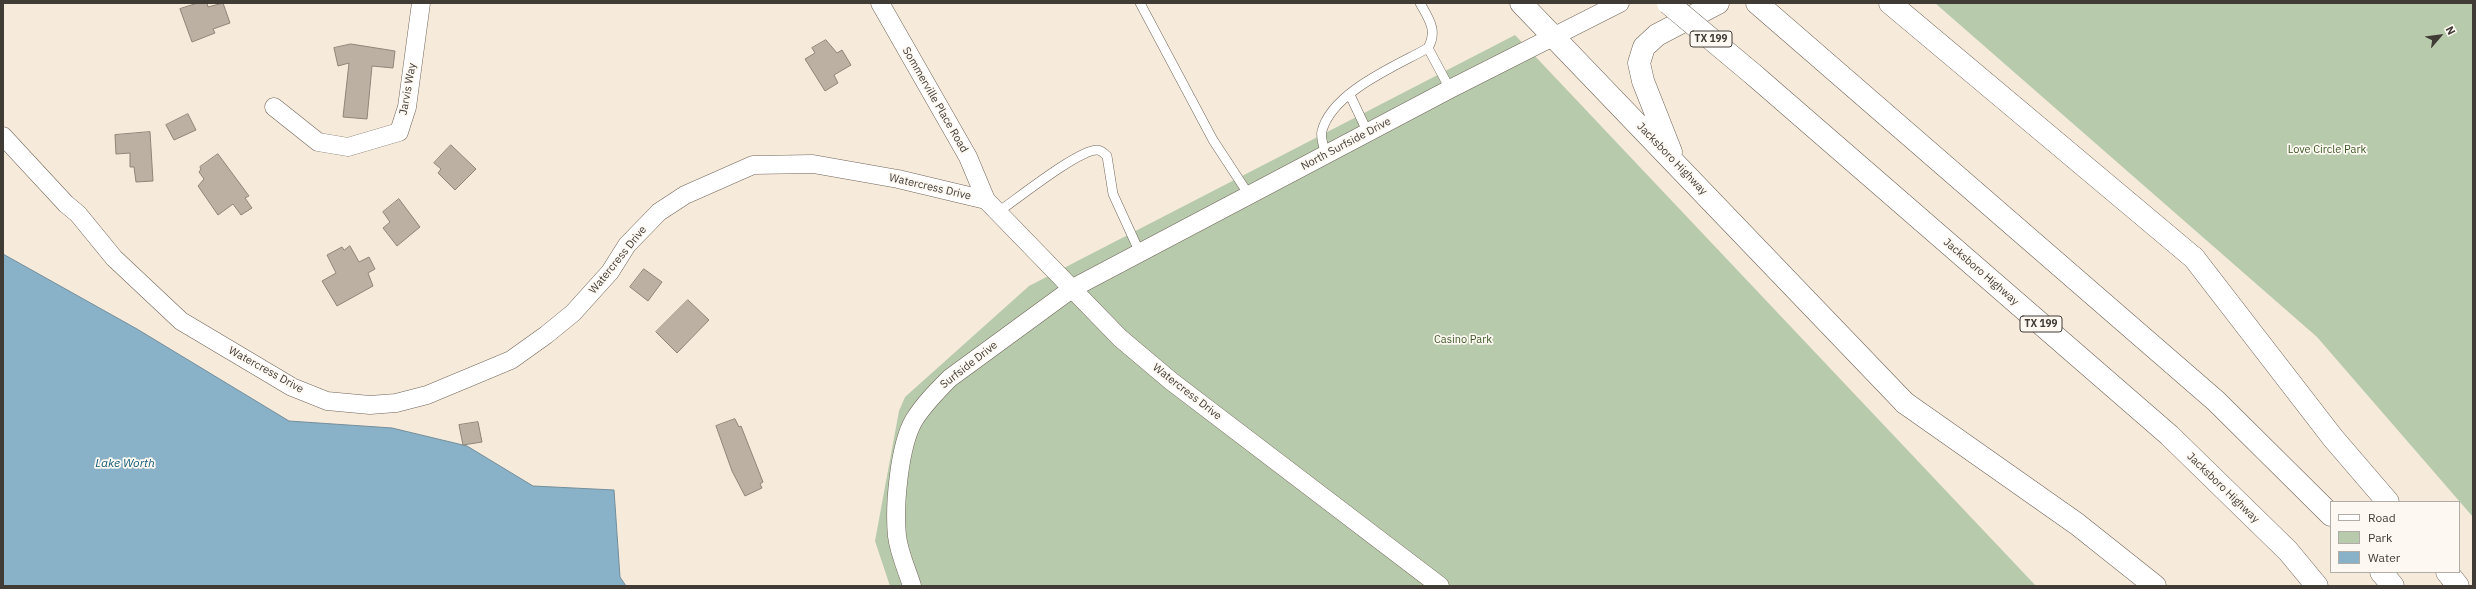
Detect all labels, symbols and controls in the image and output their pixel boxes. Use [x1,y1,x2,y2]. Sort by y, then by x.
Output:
north arrow [2420,16,2460,56]
text: N [2443,24,2459,37]
road number: TX 199 [1690,31,1732,47]
street label: Sommerville Place Road [899,45,971,155]
street label: Jarvis Way [397,62,419,116]
street label: North Surfside Drive [1299,115,1393,173]
street label: Jacksboro Highway [1634,120,1710,198]
park label: Love Circle Park [2288,143,2366,157]
street label: Watercress Drive [888,171,972,203]
street label: Watercress Drive [587,223,649,297]
street label: Jacksboro Highway [1941,236,2021,308]
road number: TX 199 [2020,316,2062,332]
park label: Casino Park [1434,333,1492,347]
street label: Surfside Drive [938,339,1000,391]
street label: Watercress Drive [226,344,306,396]
street label: Watercress Drive [1150,361,1224,423]
street label: Jacksboro Highway [2184,450,2262,526]
water label: Lake Worth [95,457,155,471]
legend [2330,501,2460,573]
text: Road [2368,510,2396,525]
text: Park [2368,530,2392,545]
text: Water [2368,550,2400,565]

